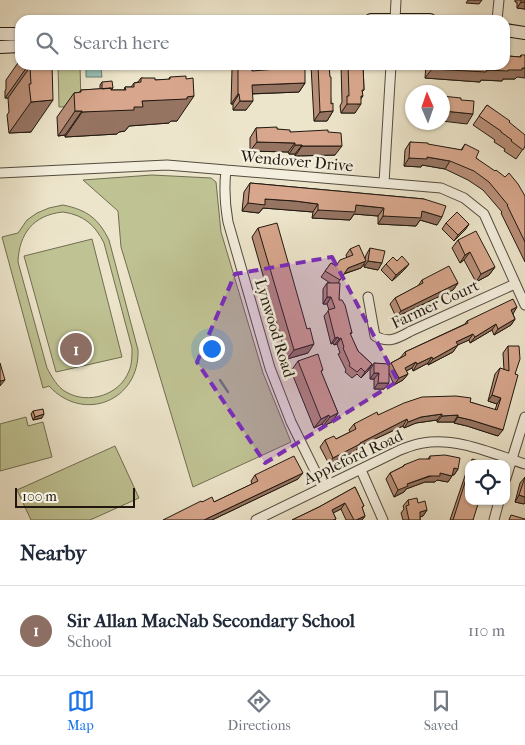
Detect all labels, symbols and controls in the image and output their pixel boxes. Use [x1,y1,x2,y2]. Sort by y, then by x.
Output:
search box [15,15,510,70]
icon: search [33,29,61,57]
text: Search here [73,32,169,54]
north arrow [405,85,450,130]
street label: Wendover Drive [239,147,354,175]
street label: Farmer Court [388,275,482,333]
street label: Lynwood Road [251,276,299,380]
pin: 1 [60,330,92,368]
your location [199,336,225,362]
street label: Appleford Road [300,426,406,489]
map controls [465,460,510,505]
button: locate [465,460,510,505]
scale bar [15,485,135,508]
text: 100 m [22,488,57,505]
text: Nearby [20,541,86,565]
text: Sir Allan MacNab Secondary School [67,610,355,632]
text: 1 [33,621,39,640]
text: 110 m [468,621,505,640]
text: School [67,632,112,651]
tab: Map [67,687,95,734]
tab: Directions [228,687,291,734]
tab: Saved [424,687,458,734]

